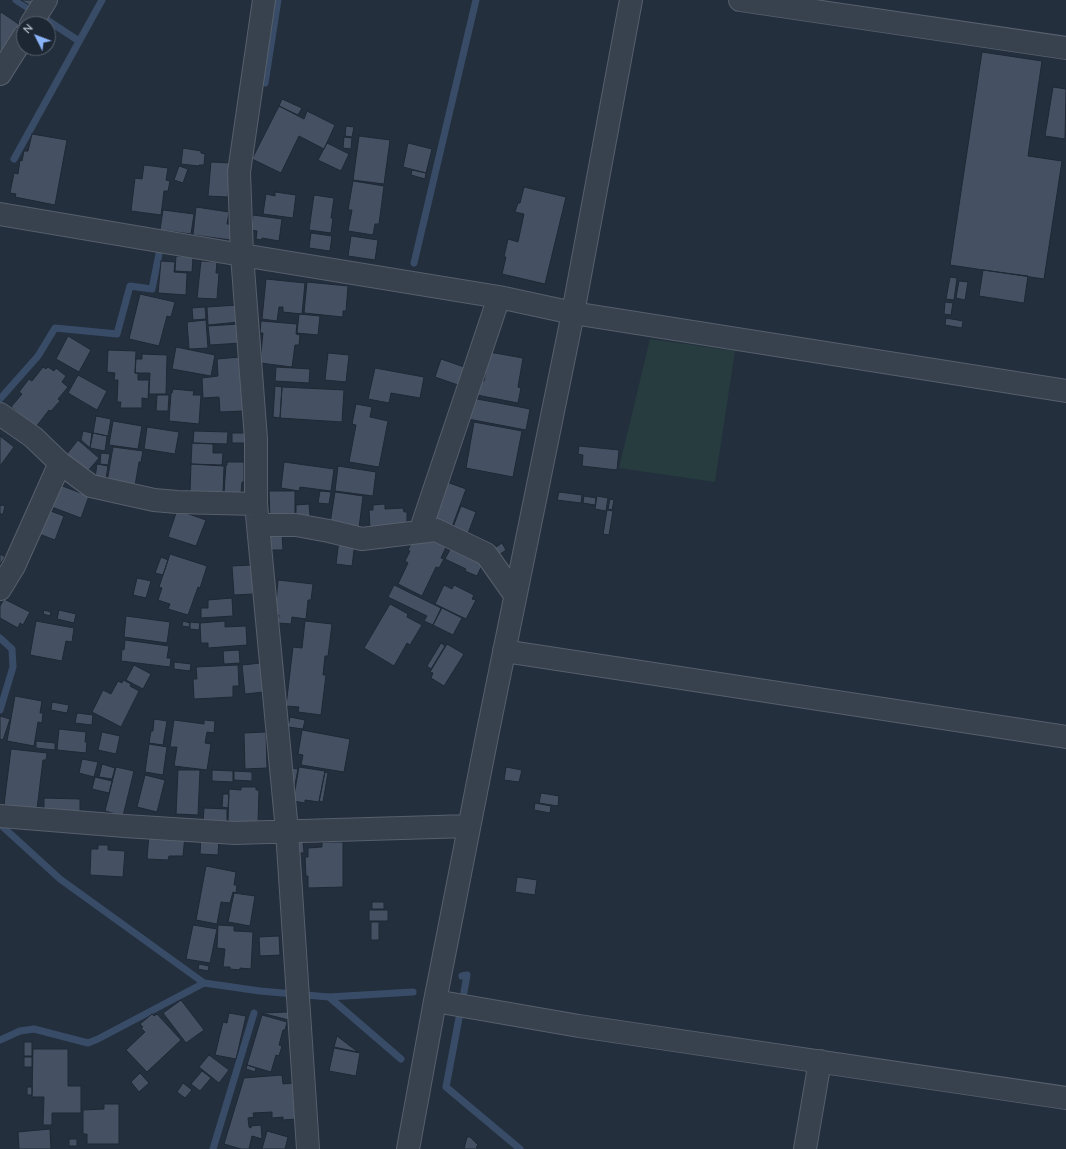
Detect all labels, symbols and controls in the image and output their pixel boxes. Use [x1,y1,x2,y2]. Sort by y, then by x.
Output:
north arrow [16,16,56,56]
text: N [20,21,36,36]

